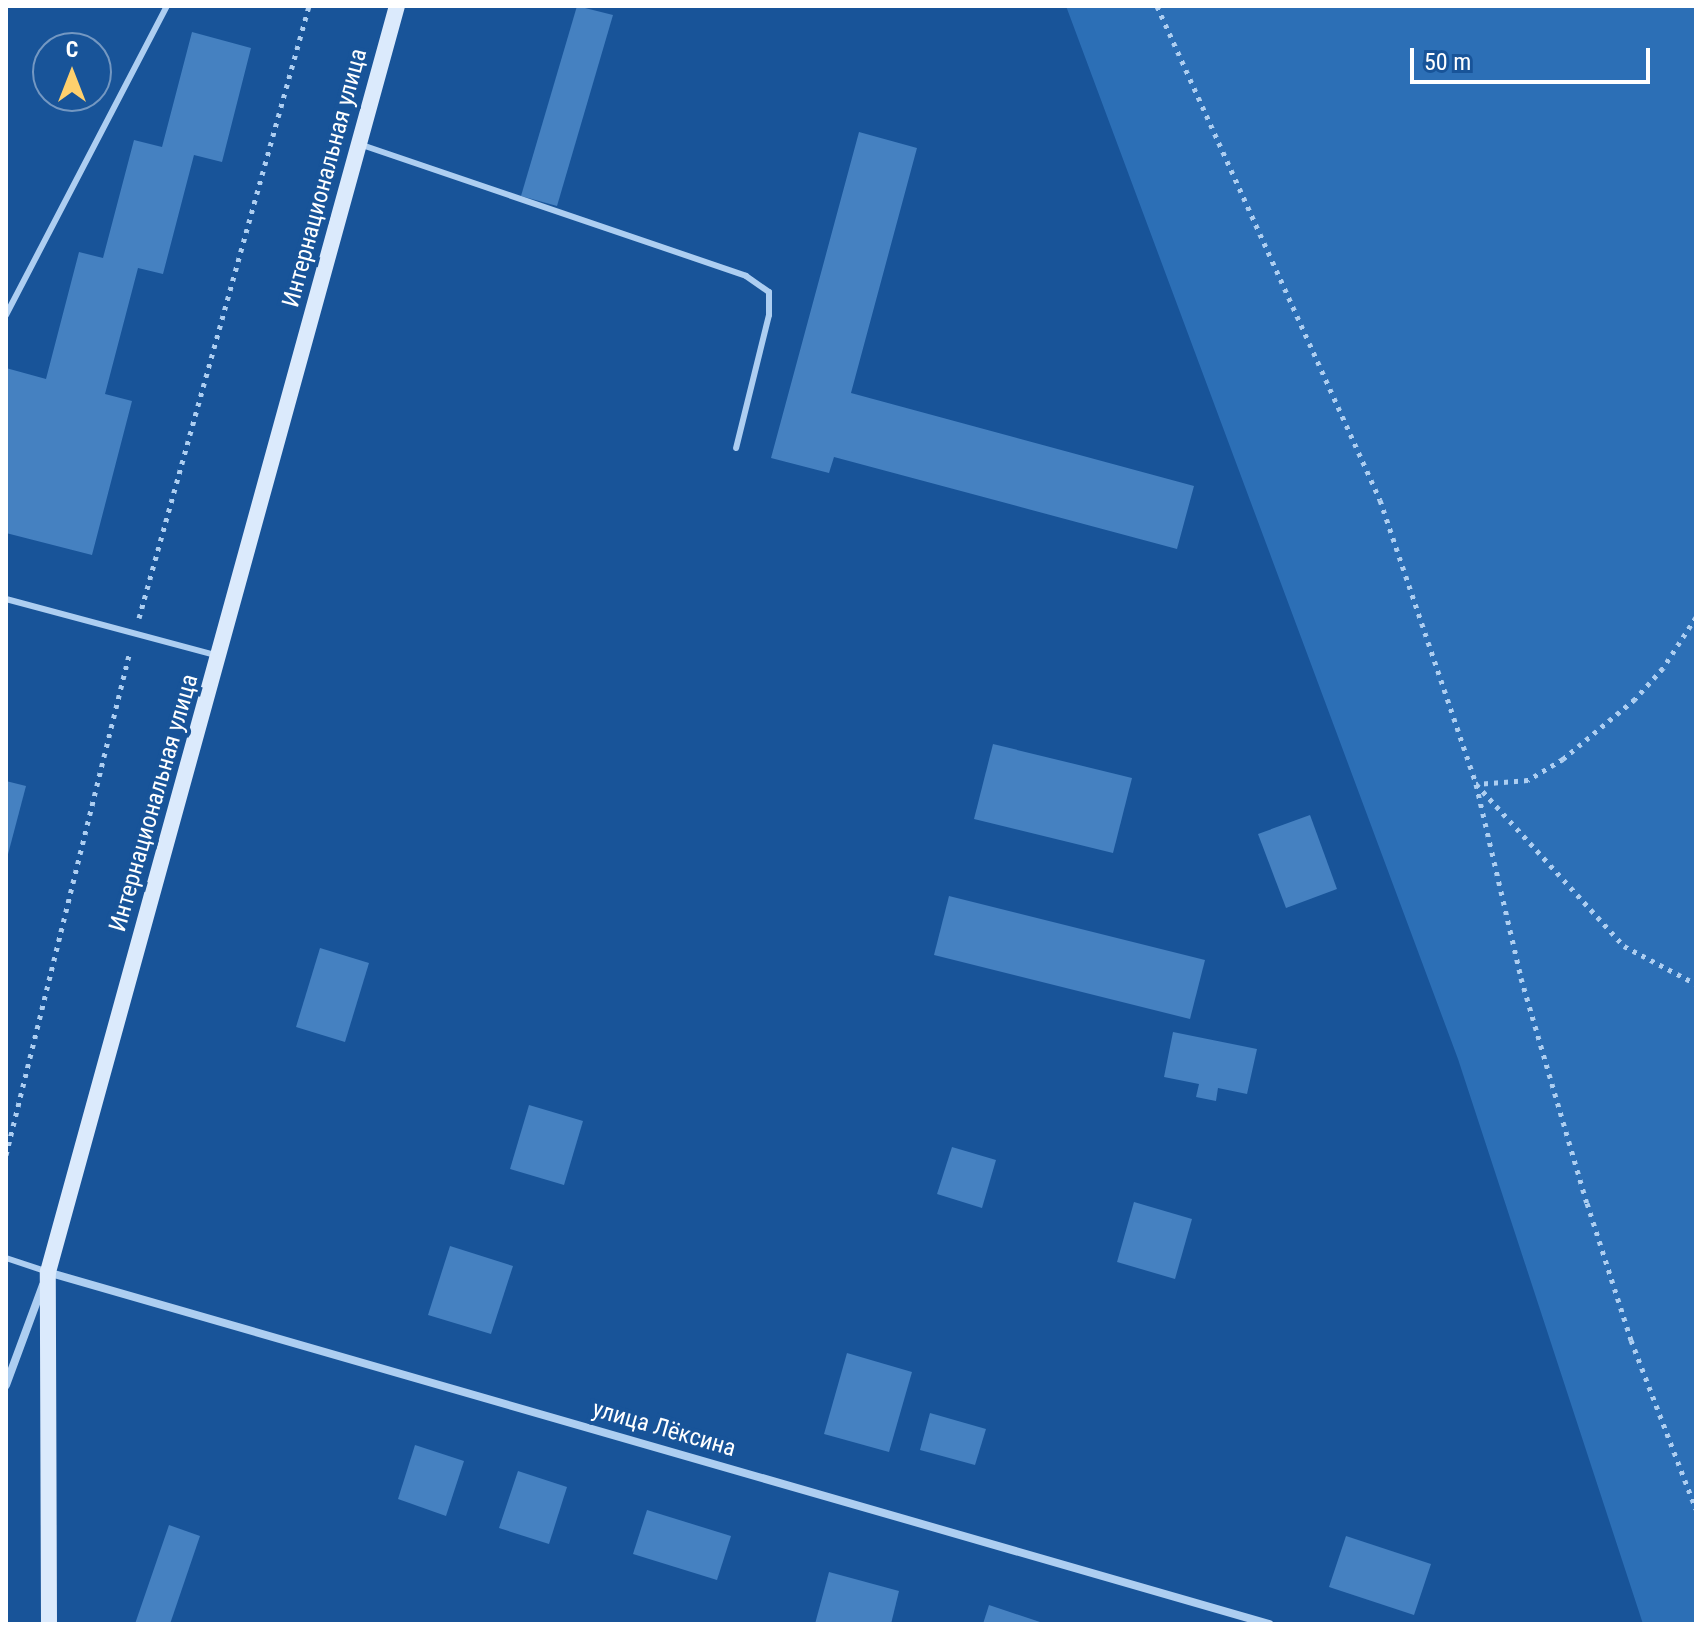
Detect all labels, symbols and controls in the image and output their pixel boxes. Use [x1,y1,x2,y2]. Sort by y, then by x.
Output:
north arrow [32,32,112,112]
scale bar [1414,32,1654,82]
text: С [66,37,78,62]
street label: Интернациональная улица [277,46,373,310]
text: 50 m [1424,48,1471,76]
street label: Интернациональная улица [103,671,205,935]
street label: улица Лёксина [589,1395,739,1463]

